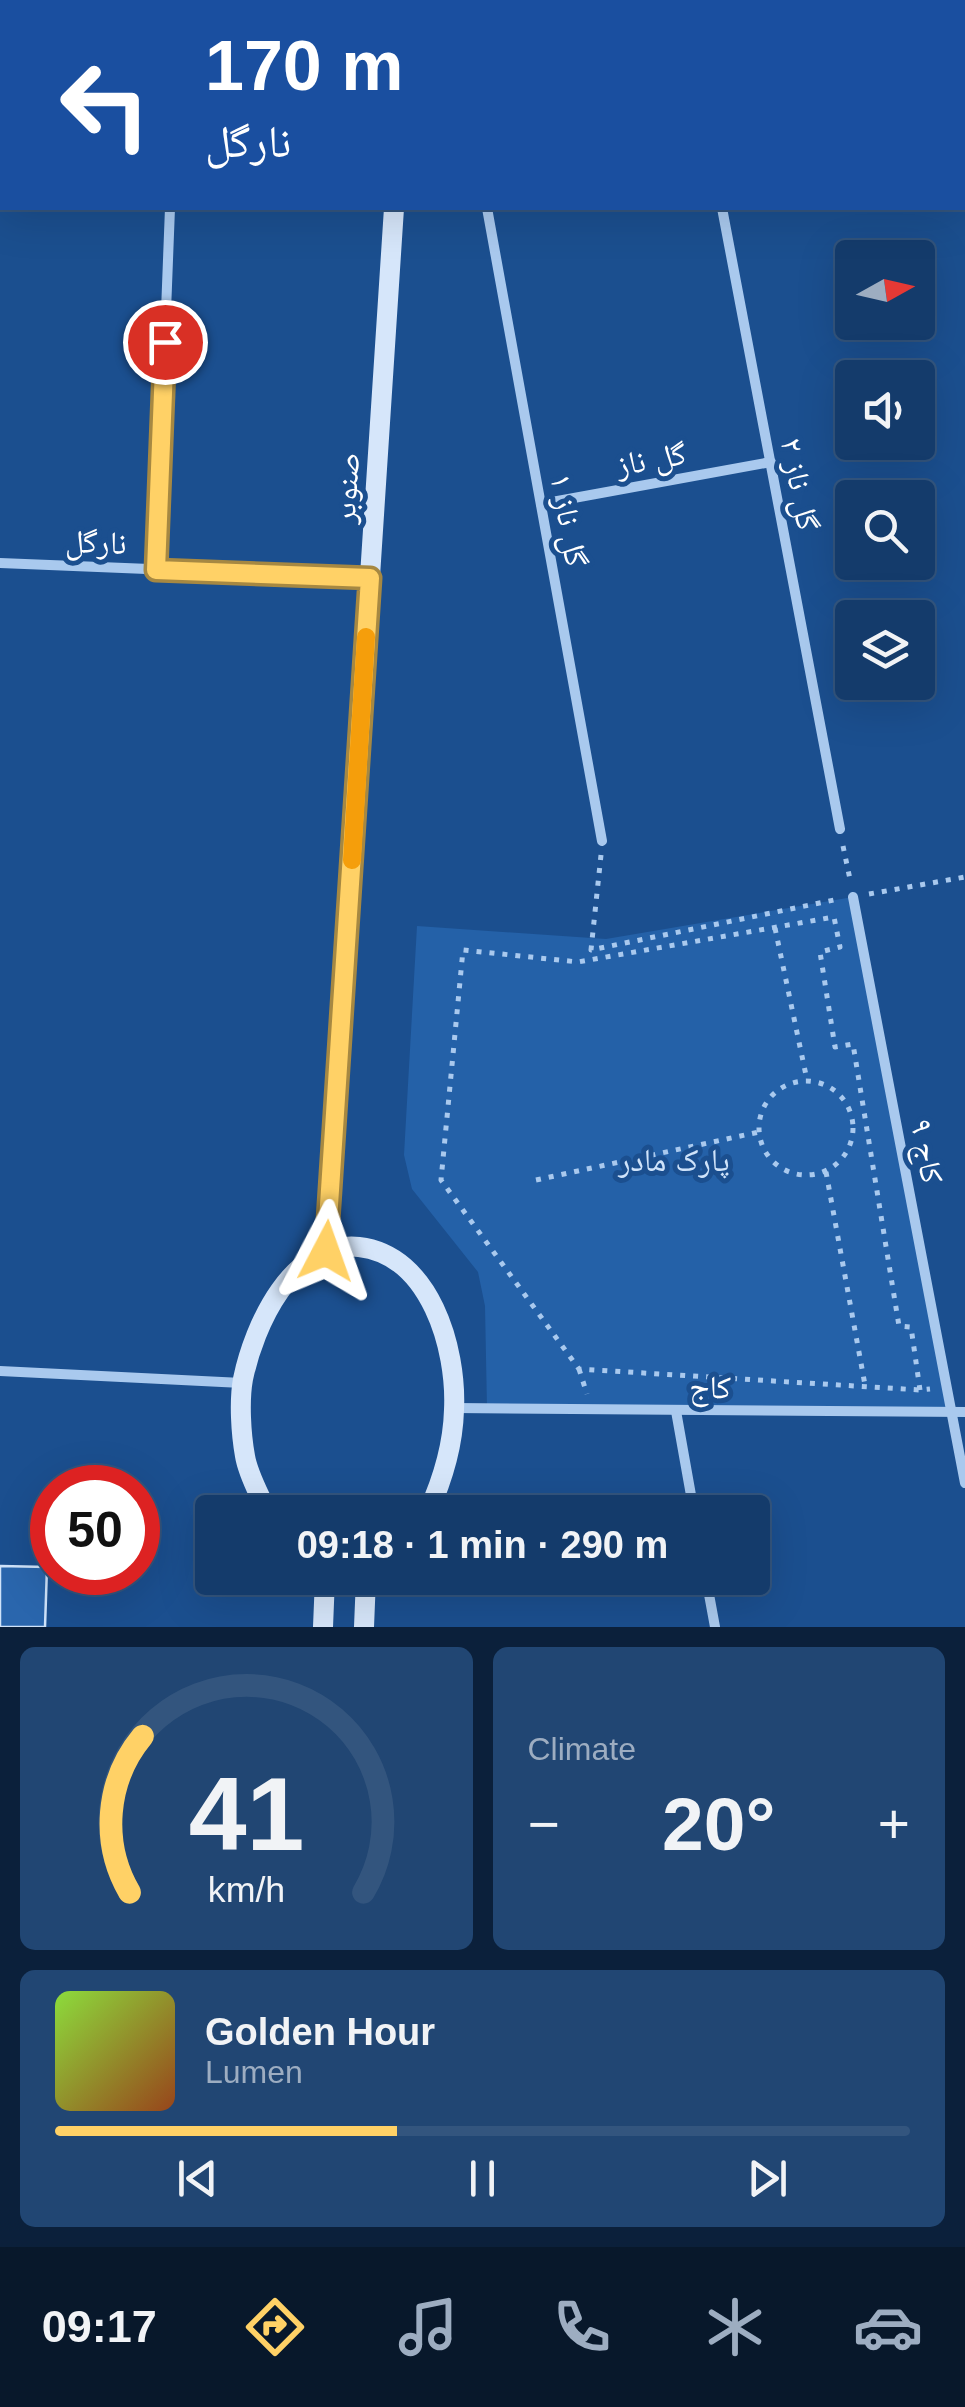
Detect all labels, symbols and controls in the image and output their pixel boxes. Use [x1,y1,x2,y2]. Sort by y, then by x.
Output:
text: 170 m [205,27,403,105]
icon: left [40,40,170,170]
text: نارگل [205,116,291,167]
north arrow [835,240,935,340]
map controls [835,240,935,700]
pin [123,300,208,385]
icon: arrive [138,315,193,370]
button: sound [835,360,935,460]
street label: گل ناز [612,435,689,485]
street label: گل ناز ۲ [771,435,827,534]
street label: صنوبر [325,451,366,526]
street label: گل ناز ۱ [541,471,595,570]
button: search [835,480,935,580]
street label: نارگل [65,523,127,563]
button: layers [835,600,935,700]
street label: کاج ۹ [901,1116,951,1187]
park label: پارک مادر [617,1142,730,1179]
position arrow [274,1199,378,1303]
street label: کاج [689,1369,731,1407]
speed limit sign: 50 [30,1465,160,1595]
text: 09:18 · 1 min · 290 m [297,1524,668,1566]
text: Climate [528,1731,636,1767]
text: 41 [188,1756,304,1872]
text: 20° [662,1782,775,1866]
text: − [528,1793,560,1855]
text: + [878,1793,910,1855]
text: km/h [208,1870,285,1910]
text: Golden Hour [205,2011,435,2053]
text: Lumen [205,2054,303,2090]
icon: previous [170,2151,225,2206]
icon: pause [455,2151,510,2206]
icon: next [740,2151,795,2206]
icon: directions [240,2292,310,2362]
icon: music [393,2292,463,2362]
icon: phone [547,2292,617,2362]
icon: climate [700,2292,770,2362]
icon: car [853,2292,923,2362]
text: 09:17 [42,2301,157,2352]

